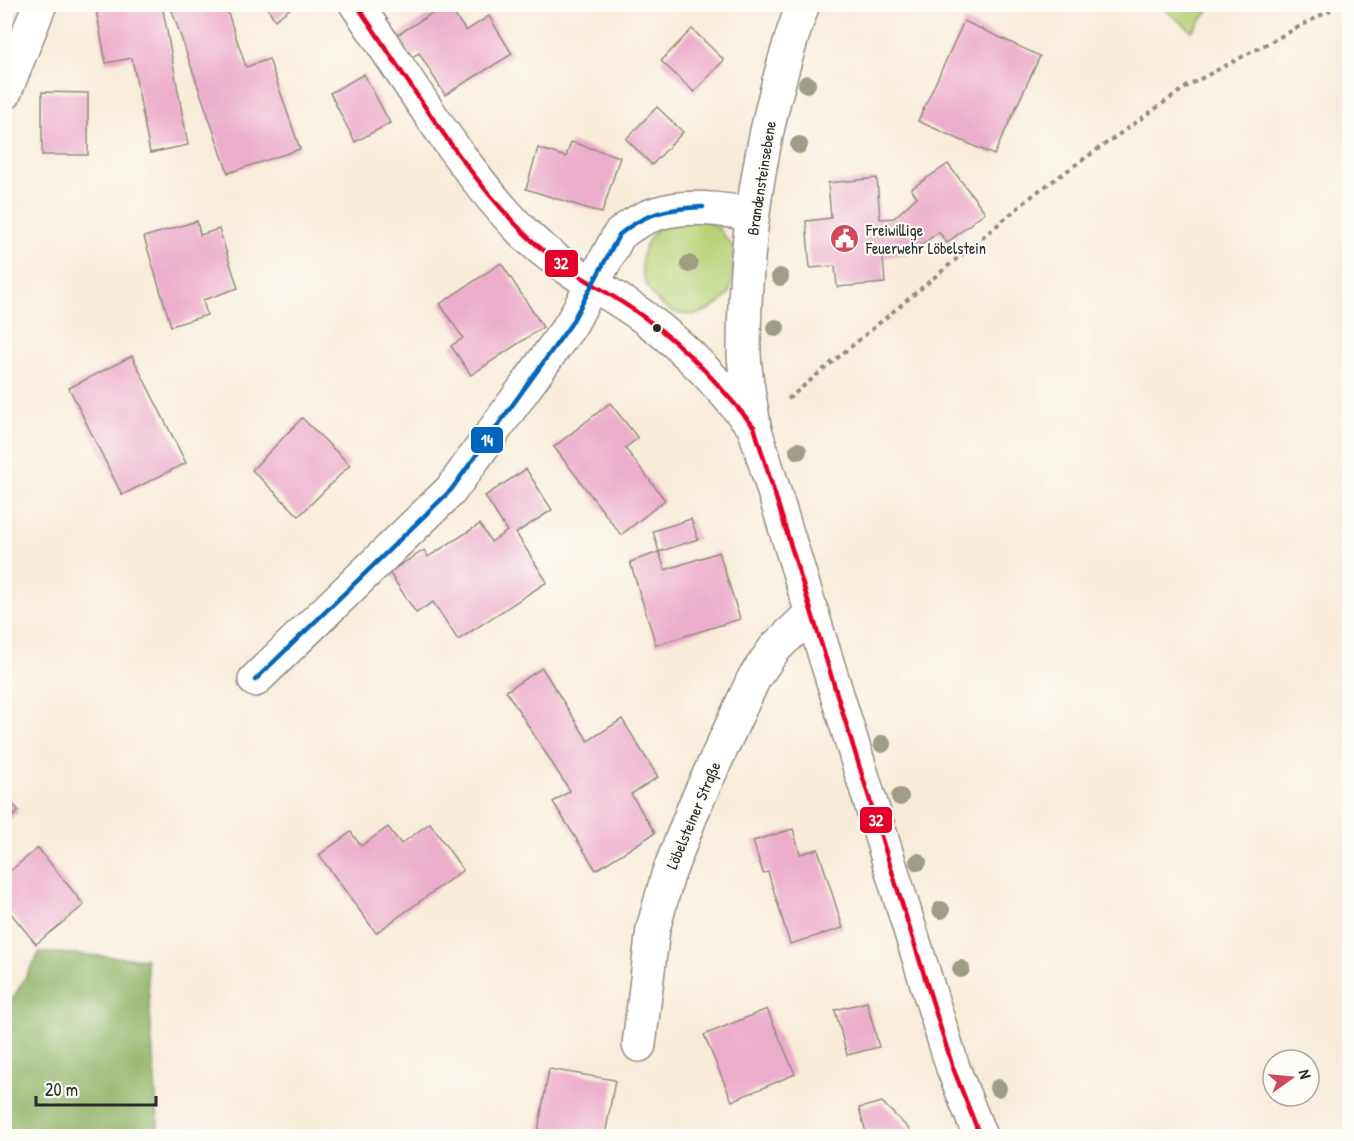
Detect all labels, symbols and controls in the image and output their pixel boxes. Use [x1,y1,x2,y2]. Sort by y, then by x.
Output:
street label: Brandensteinsebene [741,119,781,237]
place label: Freiwillige Feuerwehr Löbelstein [865,219,986,259]
public building icon: Freiwillige Feuerwehr Löbelstein [829,223,861,255]
line badge: 32 [544,249,579,278]
text: 32 [554,252,569,274]
unlabelled marker [651,322,663,334]
line badge: 14 [470,426,504,454]
text: 14 [481,429,493,451]
street label: Löbelsteiner Straße [660,757,726,872]
line badge: 32 [859,806,893,834]
text: 32 [869,809,884,831]
north arrow [1261,1048,1321,1108]
text: N [1294,1067,1317,1082]
scale bar [36,1069,156,1107]
text: 20 m [45,1077,78,1102]

